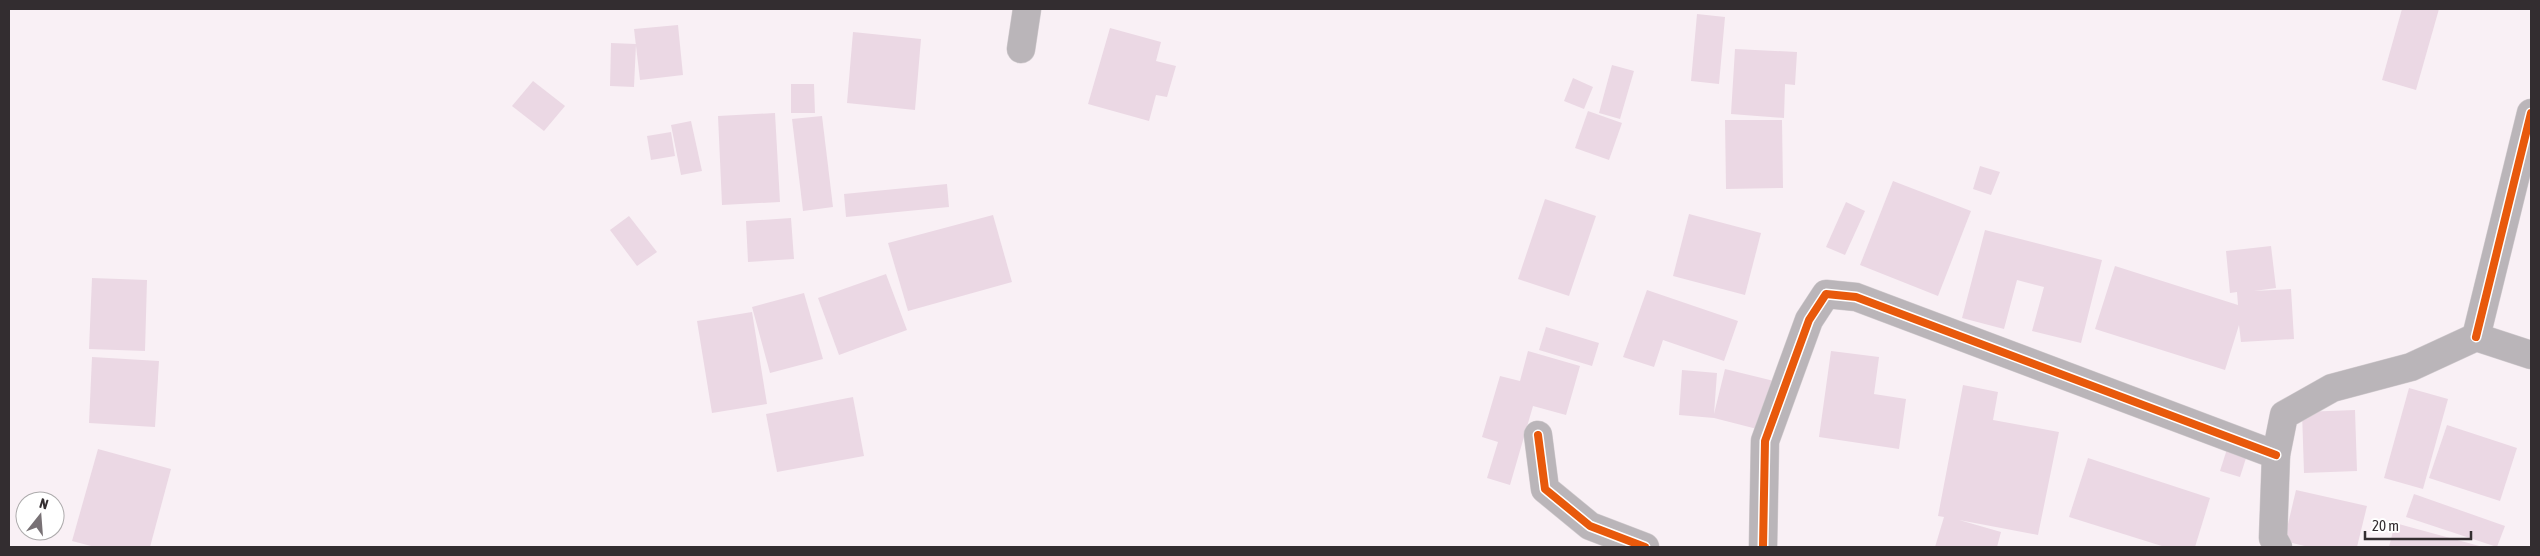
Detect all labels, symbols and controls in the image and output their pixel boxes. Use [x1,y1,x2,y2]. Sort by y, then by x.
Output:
north arrow [15,491,65,541]
text: N [38,495,50,512]
scale bar [2365,508,2471,540]
text: 20 m [2372,517,2399,534]

